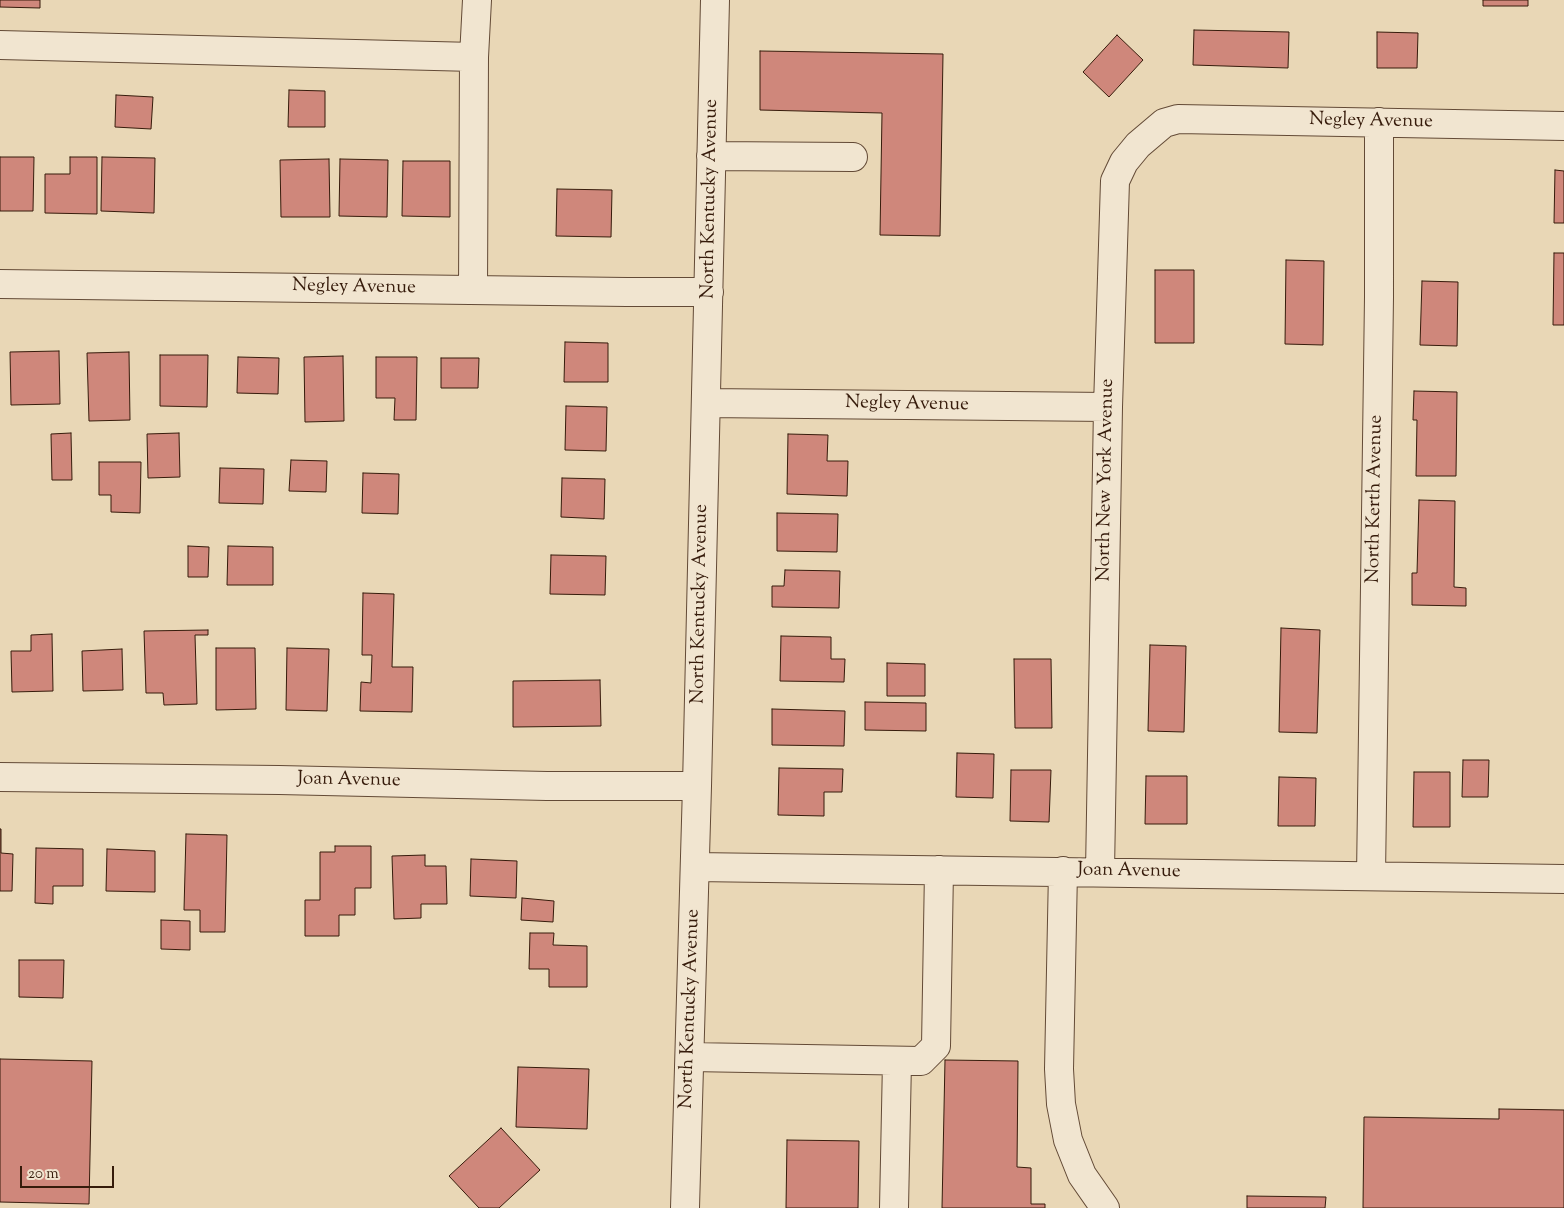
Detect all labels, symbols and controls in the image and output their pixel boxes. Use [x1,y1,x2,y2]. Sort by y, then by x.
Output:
street label: North Kentucky Avenue [698,99,724,299]
street label: Negley Avenue [1309,110,1433,134]
street label: Negley Avenue [292,276,416,300]
street label: North New York Avenue [1094,378,1120,582]
street label: Negley Avenue [845,393,969,417]
street label: North Kerth Avenue [1363,415,1389,583]
street label: North Kentucky Avenue [688,504,714,704]
street label: Joan Avenue [297,769,401,793]
street label: Joan Avenue [1077,860,1181,884]
street label: North Kentucky Avenue [676,909,706,1109]
scale bar [22,1156,116,1188]
text: 20 m [28,1164,59,1185]

